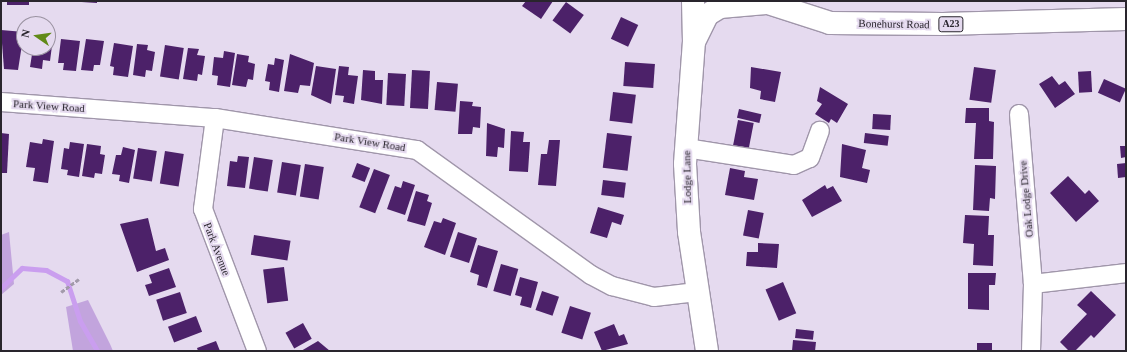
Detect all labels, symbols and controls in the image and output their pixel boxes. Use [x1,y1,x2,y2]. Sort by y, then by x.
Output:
north arrow [16,16,56,56]
road number: A23 [938,16,964,32]
street label: Bonehurst Road [858,17,930,31]
text: N [19,28,32,39]
street label: Park View Road [13,97,85,115]
street label: Park View Road [333,130,407,154]
street label: Lodge Lane [680,150,694,204]
street label: Oak Lodge Drive [1016,160,1036,238]
street label: Park Avenue [201,220,233,278]

